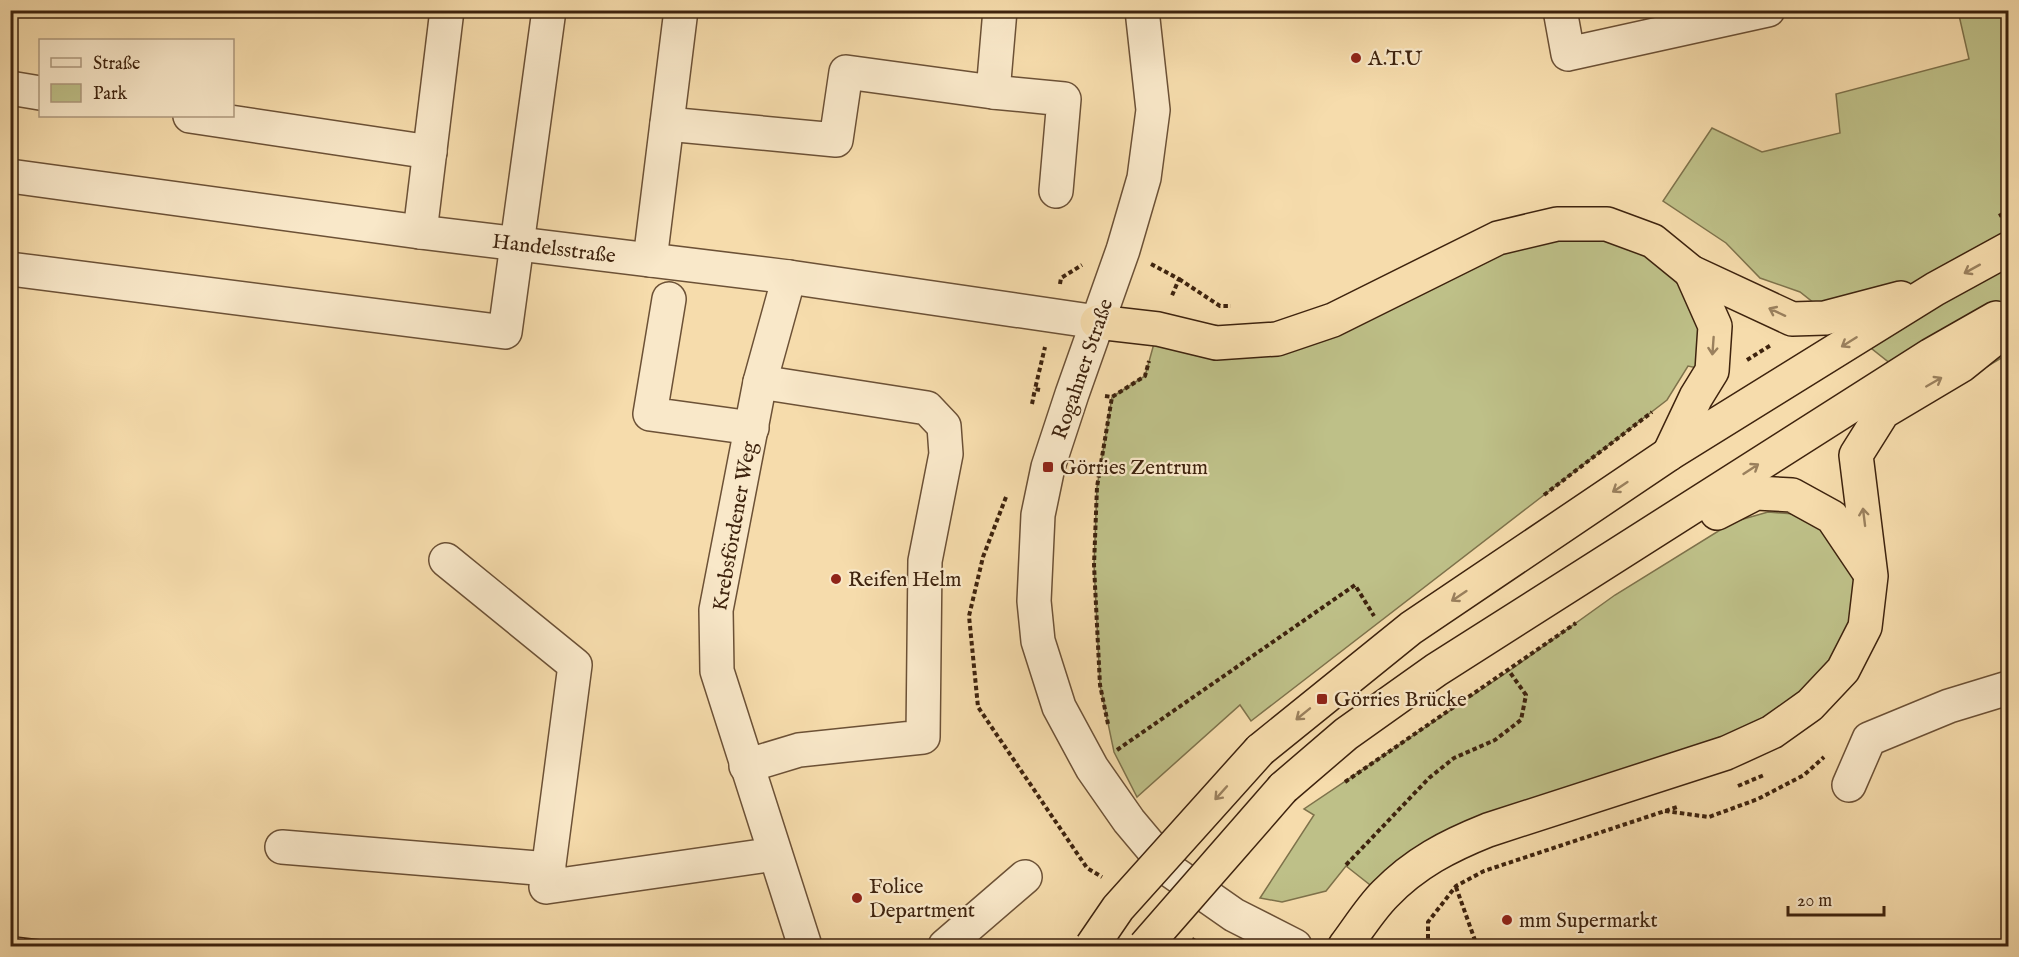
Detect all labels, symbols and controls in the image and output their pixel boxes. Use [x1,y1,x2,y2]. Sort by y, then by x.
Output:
legend [39,39,234,117]
place label: A.T.U [1367,46,1422,73]
marker: A.T.U [1349,51,1363,65]
text: Straße [93,53,140,76]
text: Park [93,83,128,106]
street label: Handelsstraße [491,229,617,270]
one-way arrow [1963,264,1981,275]
street label: Rogahner Straße [1047,295,1120,443]
one-way arrow [1768,306,1786,317]
one-way arrow [1708,336,1719,356]
one-way arrow [1841,336,1858,349]
one-way arrow [1925,376,1942,388]
street label: Krebsfördener Weg [707,439,764,613]
place label: Görries Zentrum [1060,455,1208,482]
marker: Görries Zentrum [1041,460,1055,474]
one-way arrow [1742,463,1759,475]
one-way arrow [1612,481,1629,493]
one-way arrow [1858,508,1869,528]
place label: Reifen Helm [848,567,961,594]
marker: Reifen Helm [829,572,843,586]
one-way arrow [1451,590,1467,602]
place label: Görries Brücke [1334,687,1467,714]
marker: Görries Brücke [1315,692,1329,706]
one-way arrow [1296,708,1312,721]
one-way arrow [1214,785,1228,800]
place label: Folice Department [869,874,975,925]
scale bar [1788,879,1884,917]
text: 20 m [1797,890,1832,913]
marker: Folice Department [850,891,864,905]
place label: mm Supermarkt [1519,908,1658,935]
marker: mm Supermarkt [1500,913,1514,927]

